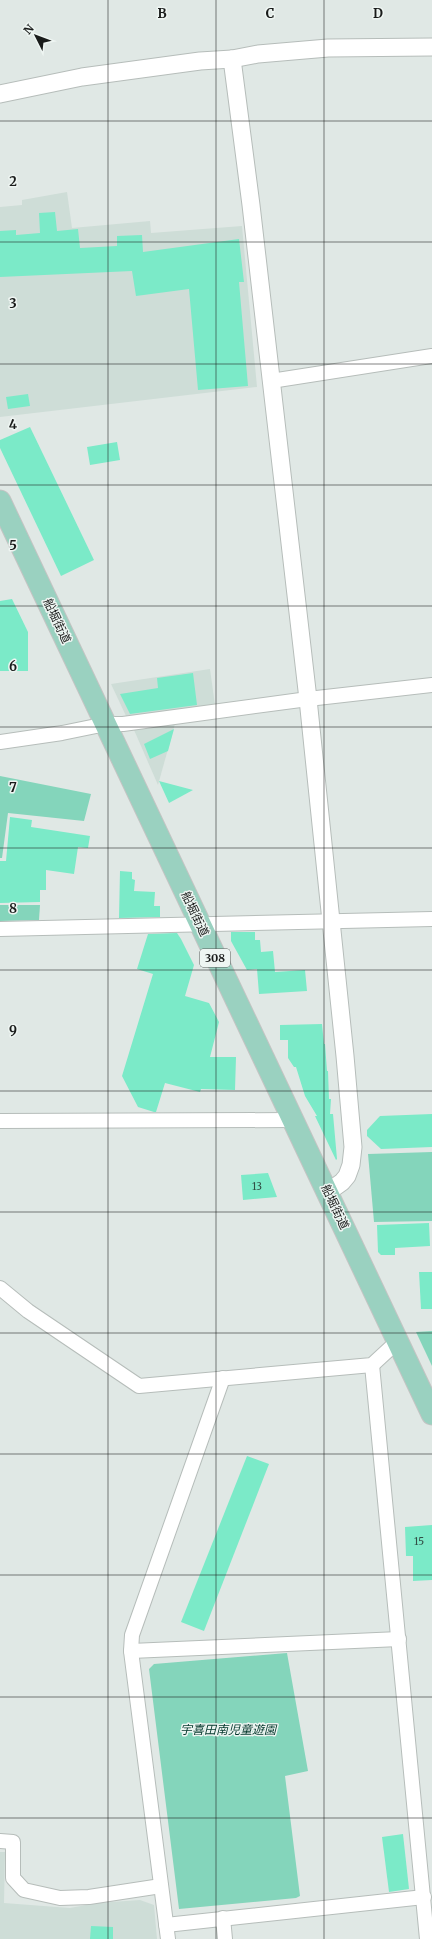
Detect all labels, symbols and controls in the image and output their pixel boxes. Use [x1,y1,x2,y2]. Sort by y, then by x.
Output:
text: B [157,5,167,22]
text: C [266,5,275,22]
text: D [373,5,383,22]
north arrow [16,16,56,56]
text: N [20,21,37,37]
text: 2 [9,173,17,190]
text: 3 [9,295,17,312]
text: 4 [9,416,18,433]
text: 5 [9,537,17,554]
street label: 船堀街道 [41,596,74,646]
text: 6 [9,658,17,675]
text: 7 [9,779,17,796]
street label: 船堀街道 [179,889,212,939]
text: 8 [9,900,17,917]
road number: 308 [200,949,230,967]
text: 9 [9,1022,17,1039]
house number: 13 [252,1180,262,1193]
street label: 船堀街道 [319,1182,352,1232]
house number: 15 [414,1535,424,1548]
park label: 宇喜田南児童遊園 [180,1722,278,1737]

